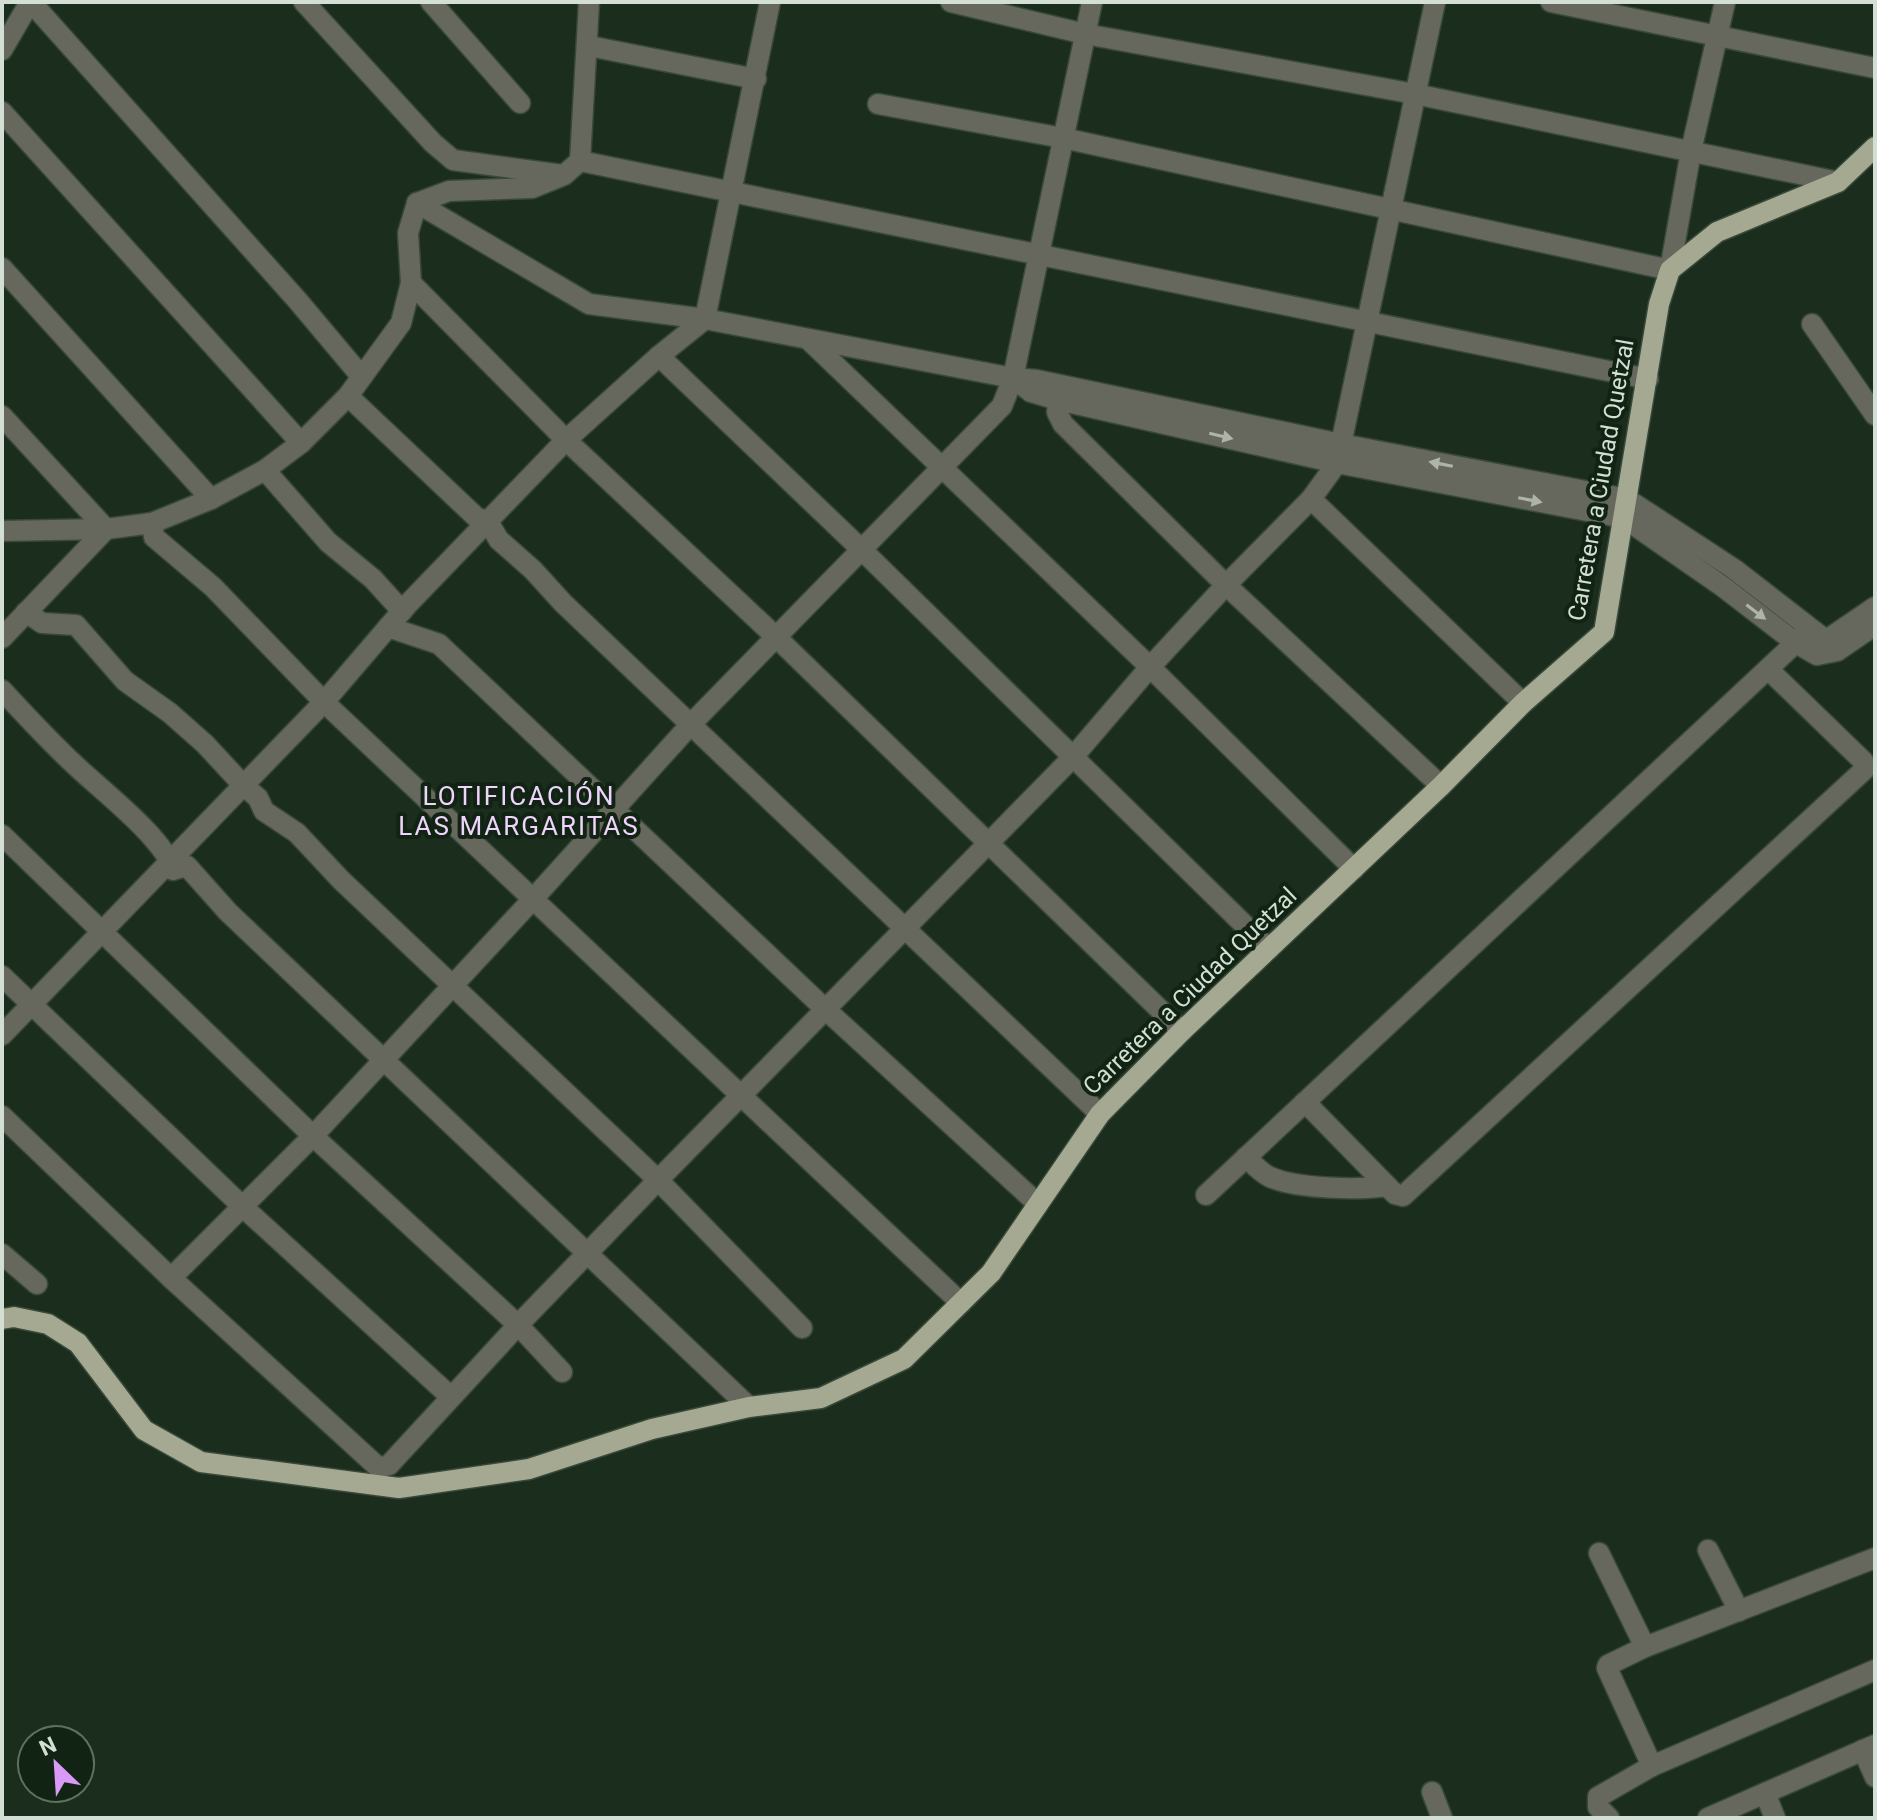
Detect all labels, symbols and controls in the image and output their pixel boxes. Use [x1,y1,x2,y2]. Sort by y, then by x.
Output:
street label: Carretera a Ciudad Quetzal [1562,337,1640,623]
one-way arrow [1208,431,1233,443]
one-way arrow [1428,457,1453,470]
one-way arrow [1518,494,1543,507]
one-way arrow [1746,604,1766,620]
district label: LOTIFICACIÓN LAS MARGARITAS [398,781,640,841]
street label: Carretera a Ciudad Quetzal [1078,882,1302,1100]
north arrow [16,1724,96,1804]
text: N [35,1732,60,1761]

